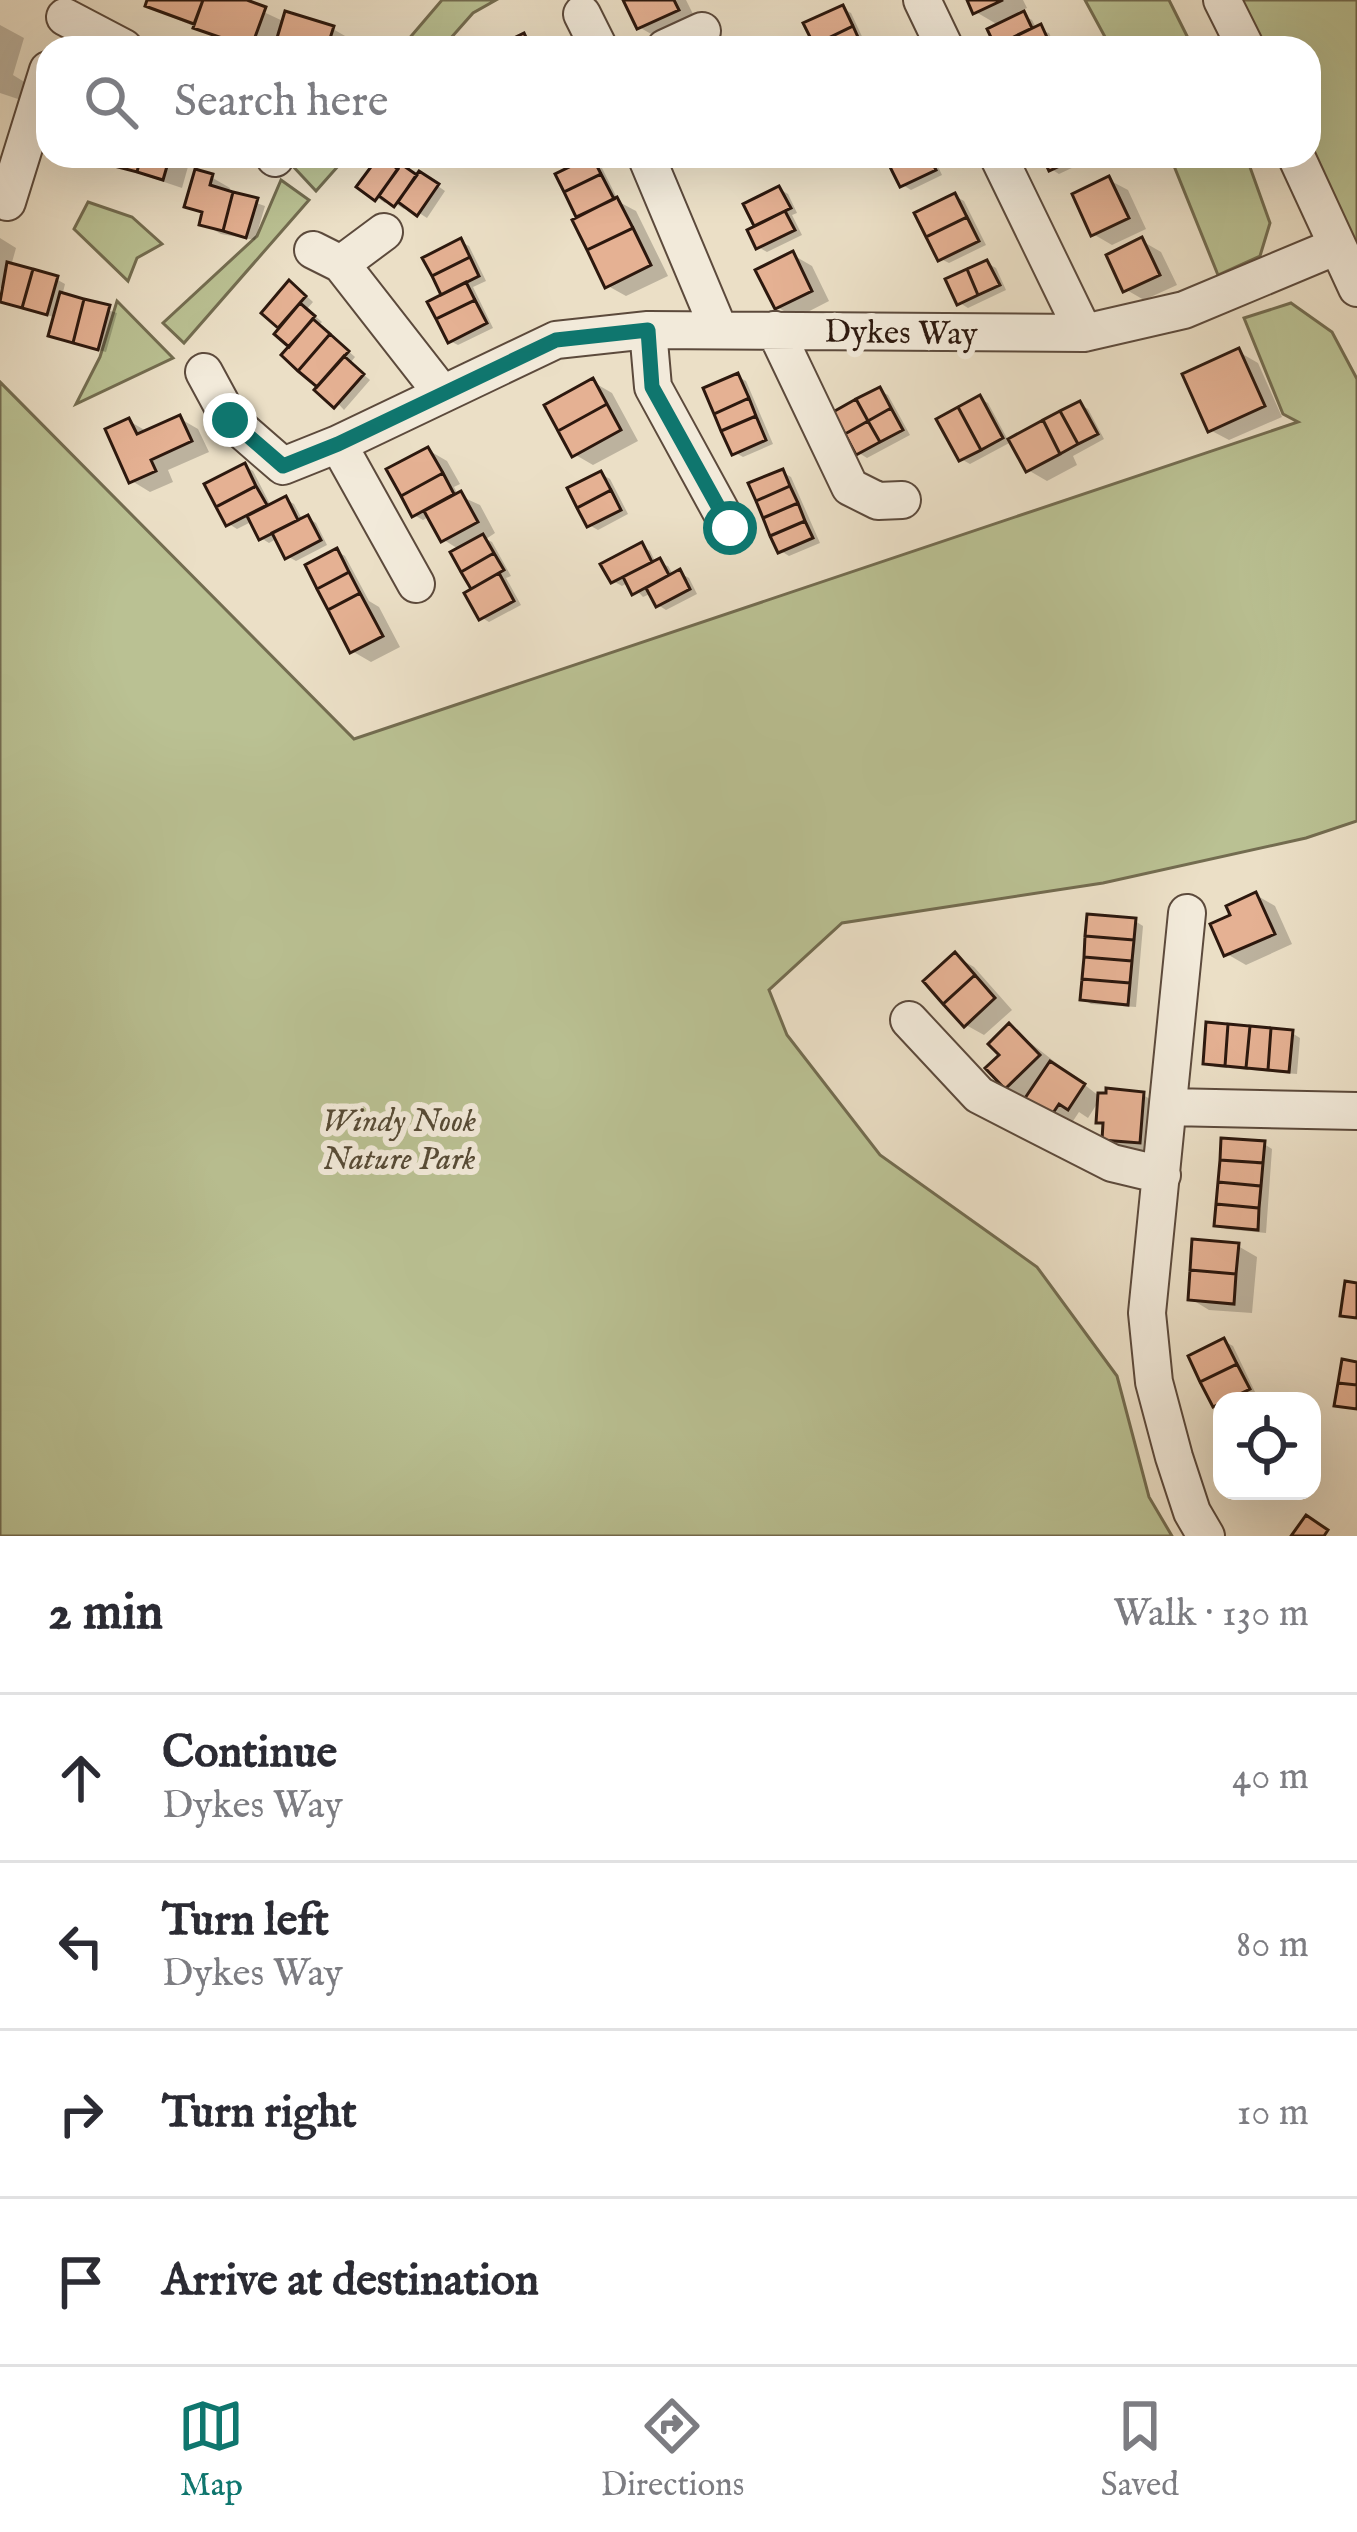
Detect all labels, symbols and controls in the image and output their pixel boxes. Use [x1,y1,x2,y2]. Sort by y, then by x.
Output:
search box [36,36,1321,168]
icon: search [78,69,144,135]
text: Search here [174,74,388,131]
street label: Dykes Way [824,312,979,356]
route end [203,393,257,447]
route start [703,501,757,555]
park label: Windy Nook Nature Park [322,1101,476,1181]
map controls [1213,1392,1321,1500]
button: locate [1213,1392,1321,1500]
text: 2 min [48,1582,163,1647]
text: Walk · 130 m [1113,1590,1309,1639]
text: Continue [162,1725,337,1782]
icon: ahead [48,1745,114,1811]
text: 40 m [1232,1753,1309,1802]
text: Dykes Way [162,1782,343,1831]
text: Turn left [162,1893,329,1950]
icon: left [48,1913,114,1979]
text: 80 m [1236,1921,1309,1970]
text: Dykes Way [162,1950,343,1999]
icon: right [48,2081,114,2147]
text: Turn right [162,2085,357,2142]
text: 10 m [1237,2089,1309,2138]
icon: arrive [48,2249,114,2315]
text: Arrive at destination [162,2253,539,2310]
tab: Map [178,2393,244,2507]
tab: Directions [601,2393,744,2507]
tab: Saved [1101,2393,1179,2507]

